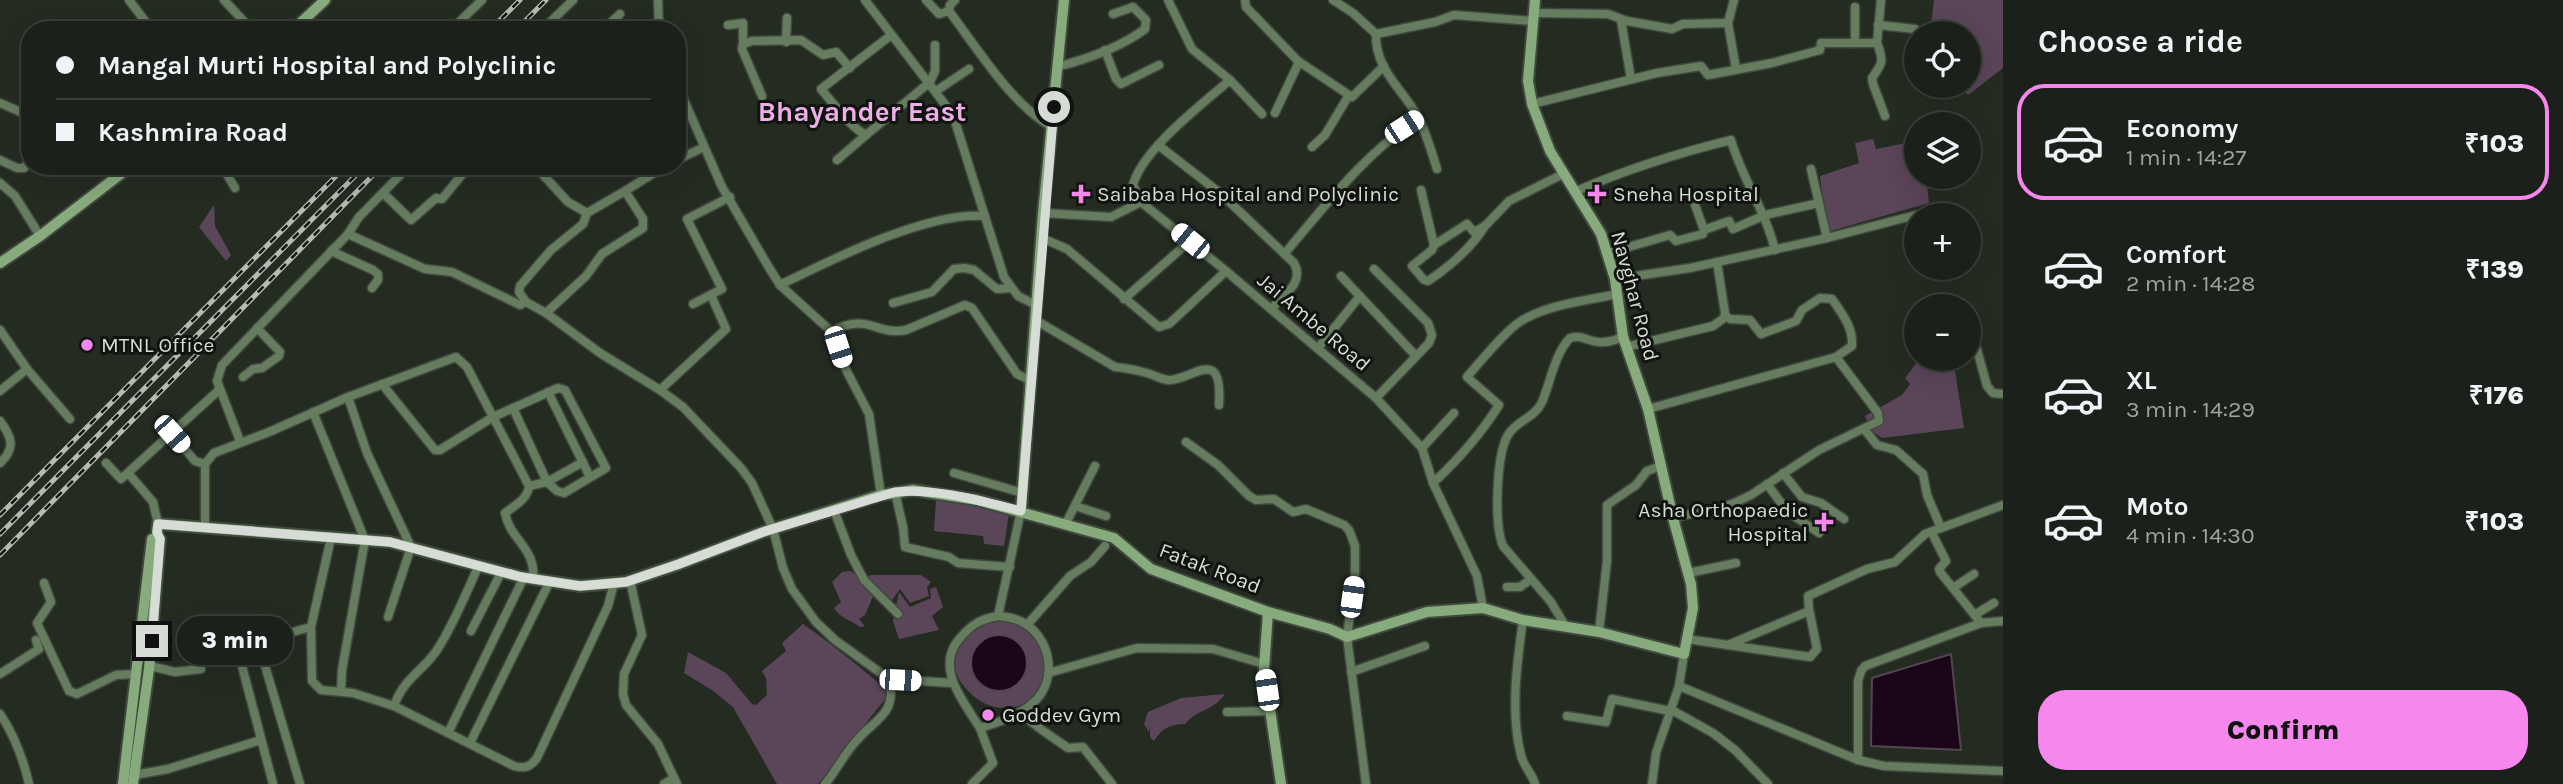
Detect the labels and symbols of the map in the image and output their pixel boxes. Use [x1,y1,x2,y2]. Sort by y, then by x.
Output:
route start [1038,91,1070,123]
district label: Bhayander East [758,95,966,128]
car [1381,107,1428,147]
place label: Saibaba Hospital and Polyclinic [1097,182,1399,206]
place label: Sneha Hospital [1613,182,1759,206]
marker: Saibaba Hospital and Polyclinic [1071,184,1091,204]
marker: Sneha Hospital [1587,184,1607,204]
car [1168,220,1213,262]
street label: Navghar Road [1606,229,1664,363]
street label: Jai Ambe Road [1253,268,1375,376]
car [822,324,855,370]
place label: MTNL Office [101,333,214,357]
marker: MTNL Office [79,337,95,353]
car [151,411,194,457]
place label: Asha Orthopaedic Hospital [1638,498,1808,546]
marker: Asha Orthopaedic Hospital [1814,512,1834,532]
street label: Fatak Road [1156,538,1264,598]
car [1339,575,1366,619]
callout: 3 min [176,616,292,666]
route end [136,625,168,657]
car [879,668,922,692]
car [1254,668,1281,712]
place label: Goddev Gym [1002,703,1121,727]
marker: Goddev Gym [980,707,996,723]

